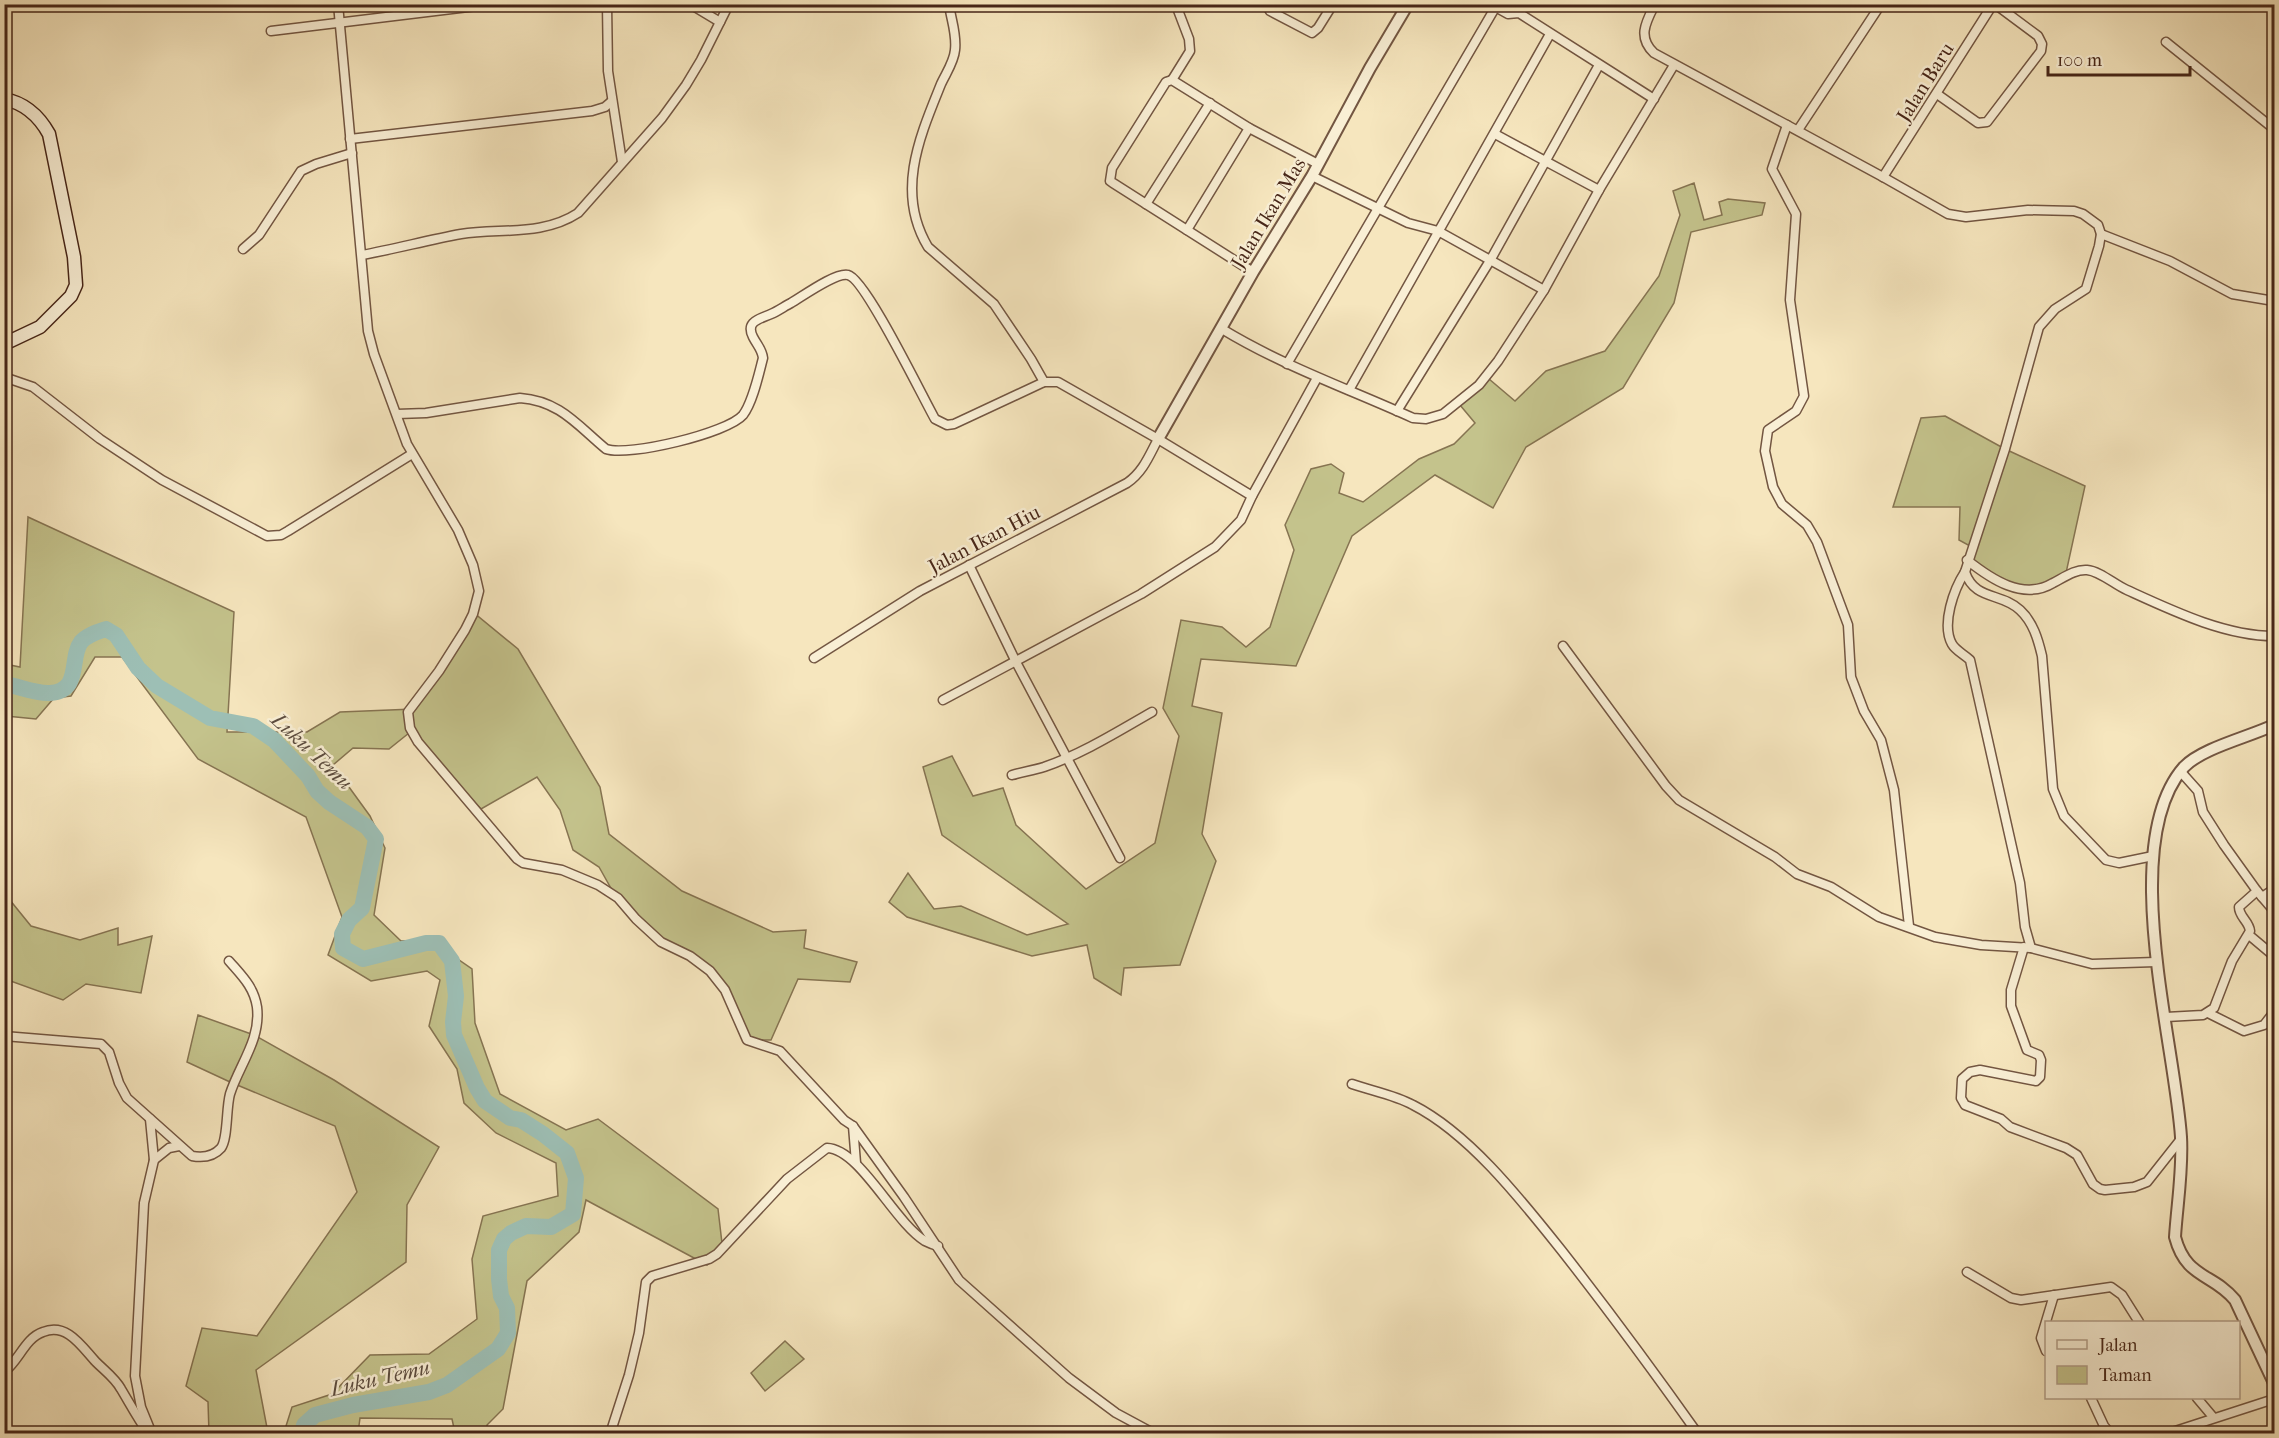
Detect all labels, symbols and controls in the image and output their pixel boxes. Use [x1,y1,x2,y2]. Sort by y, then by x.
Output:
street label: Jalan Baru [1891,38,1959,128]
scale bar [2048,39,2190,77]
text: 100 m [2057,50,2102,71]
street label: Jalan Ikan Mas [1225,154,1311,275]
street label: Jalan Ikan Hiu [923,500,1045,579]
water label: Luku Temu [265,706,357,794]
legend [2045,1321,2240,1399]
text: Jalan [2097,1335,2138,1356]
water label: Luku Temu [326,1355,432,1402]
text: Taman [2099,1365,2152,1386]

